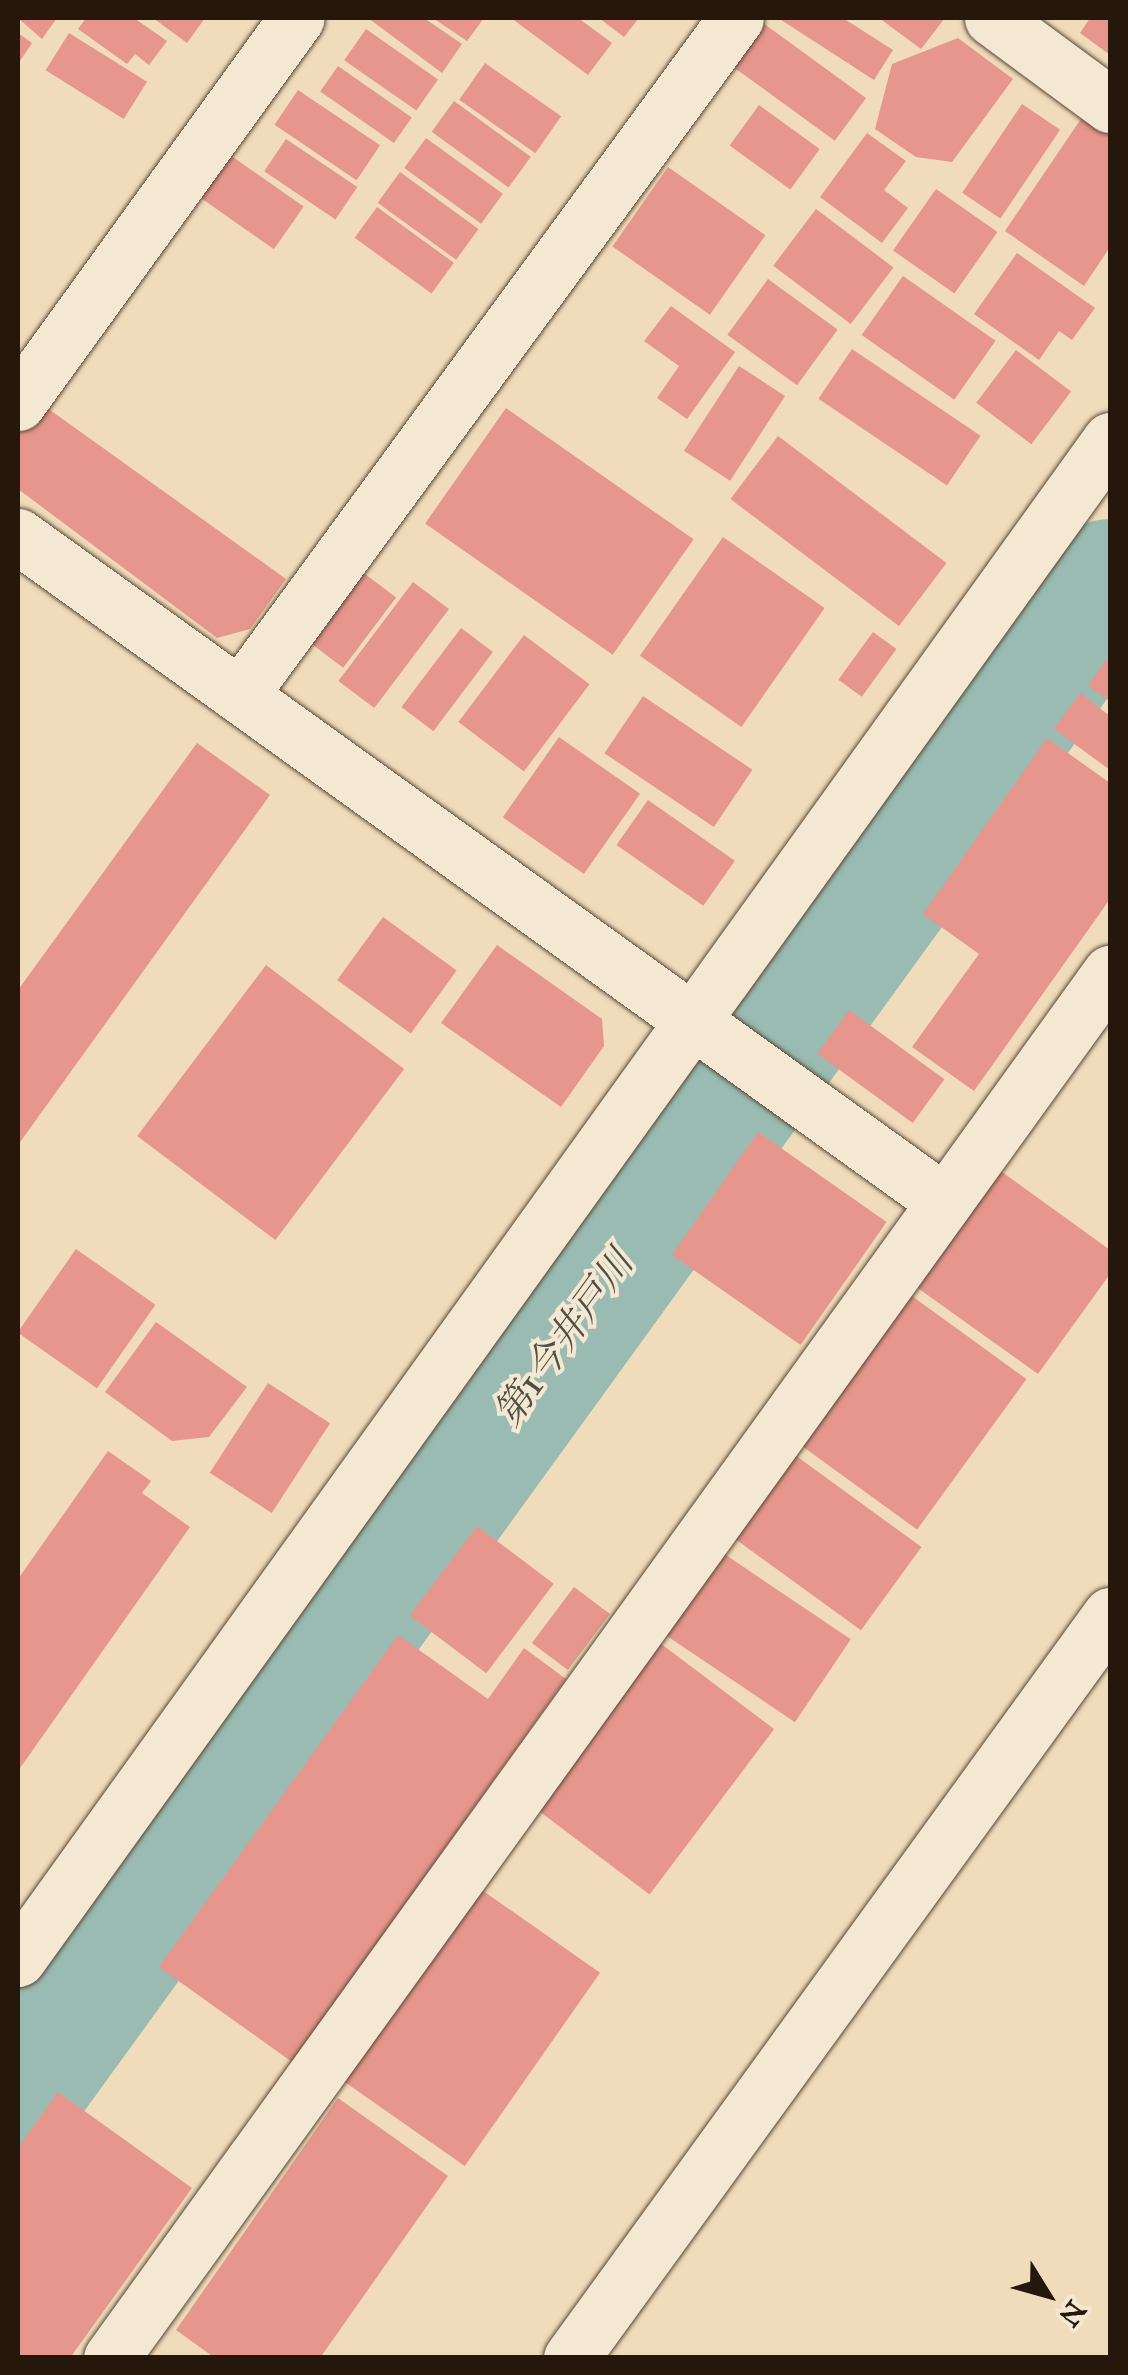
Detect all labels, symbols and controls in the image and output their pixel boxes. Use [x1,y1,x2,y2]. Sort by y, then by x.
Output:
water label: 第1今井戸川 [485,1242,643,1434]
north arrow [998,2245,1098,2345]
text: N [1051,2293,1093,2333]

